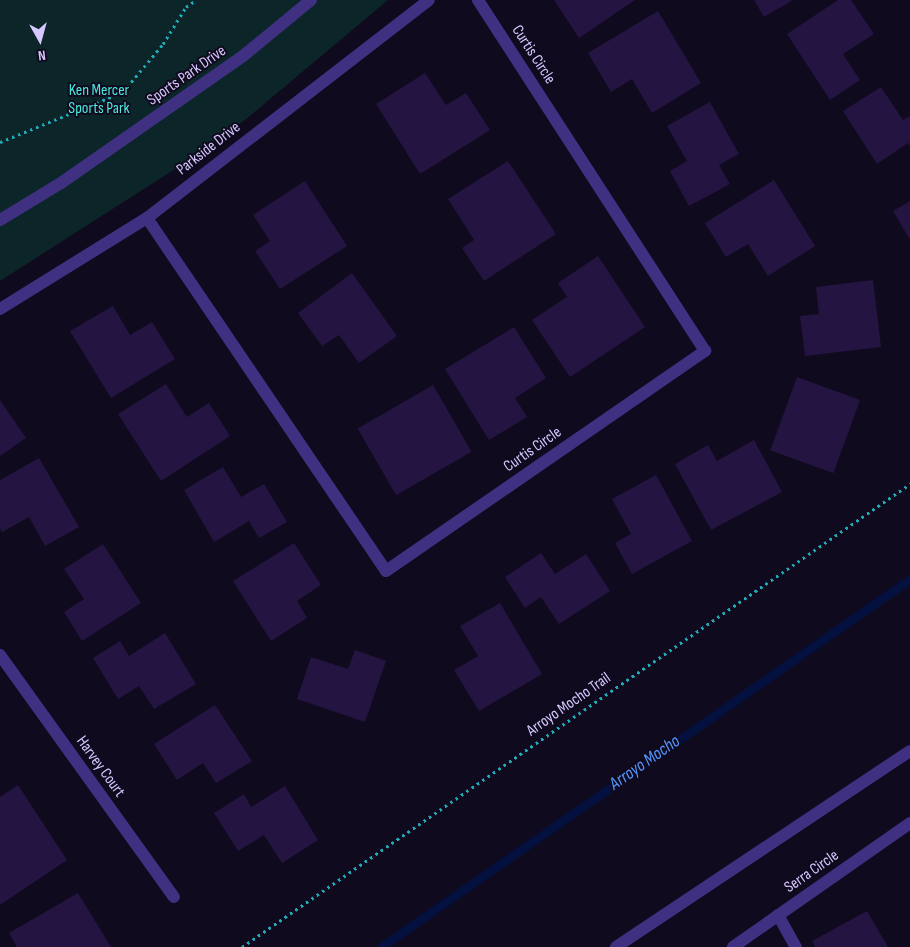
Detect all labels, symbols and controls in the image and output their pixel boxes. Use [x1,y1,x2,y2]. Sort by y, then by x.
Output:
north arrow [15,15,65,65]
street label: Curtis Circle [507,22,559,88]
street label: Sports Park Drive [144,42,230,110]
text: N [37,46,47,64]
park label: Ken Mercer Sports Park [68,81,130,119]
street label: Parkside Drive [173,118,245,180]
street label: Curtis Circle [500,423,566,477]
street label: Arroyo Mocho Trail [523,669,615,741]
water label: Arroyo Mocho [605,731,685,795]
street label: Harvey Court [71,733,129,801]
street label: Serra Circle [781,846,843,898]

